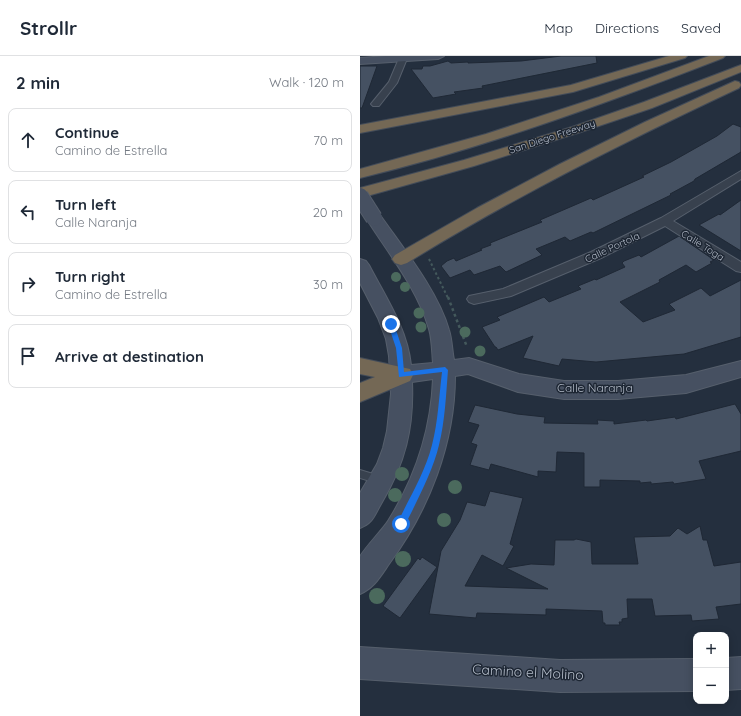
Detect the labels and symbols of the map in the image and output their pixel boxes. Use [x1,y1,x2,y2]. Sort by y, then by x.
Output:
street label: San Diego Freeway [507,116,597,157]
street label: Calle Toga [679,227,727,264]
street label: Calle Portola [583,229,642,266]
route end [382,315,400,333]
street label: Calle Naranja [557,380,633,395]
route start [392,515,410,533]
street label: Camino el Molino [472,660,584,684]

